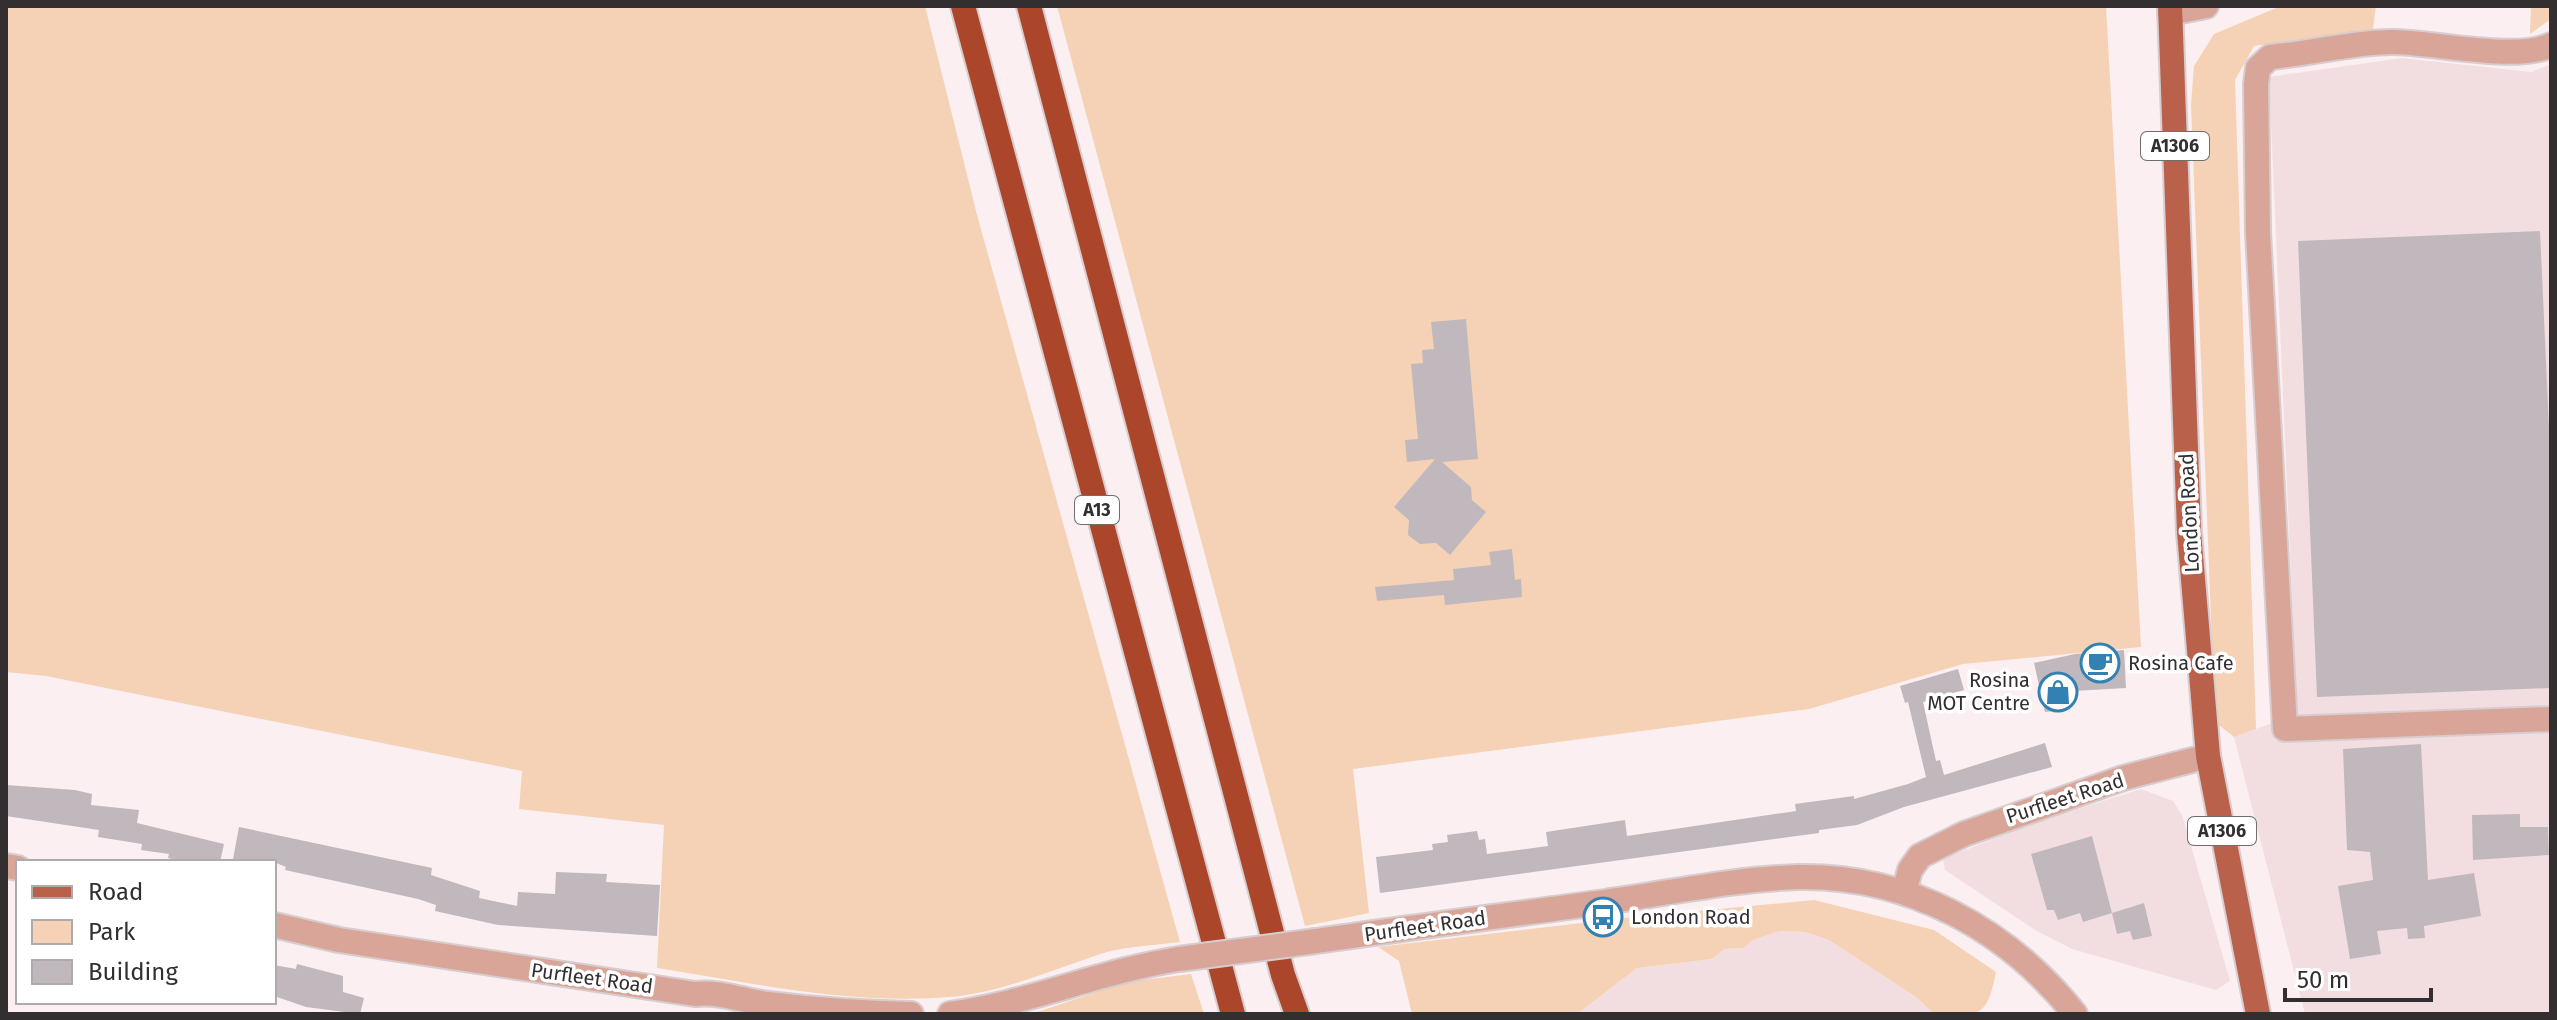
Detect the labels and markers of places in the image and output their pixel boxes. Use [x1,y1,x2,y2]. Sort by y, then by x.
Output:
cafe icon: Rosina Cafe [2079,642,2121,684]
place label: Rosina Cafe [2128,651,2234,675]
place label: Rosina MOT Centre [1927,668,2030,715]
shop icon: Rosina MOT Centre [2037,671,2079,713]
bus stop icon: London Road [1582,896,1624,938]
place label: London Road [1631,905,1751,929]

